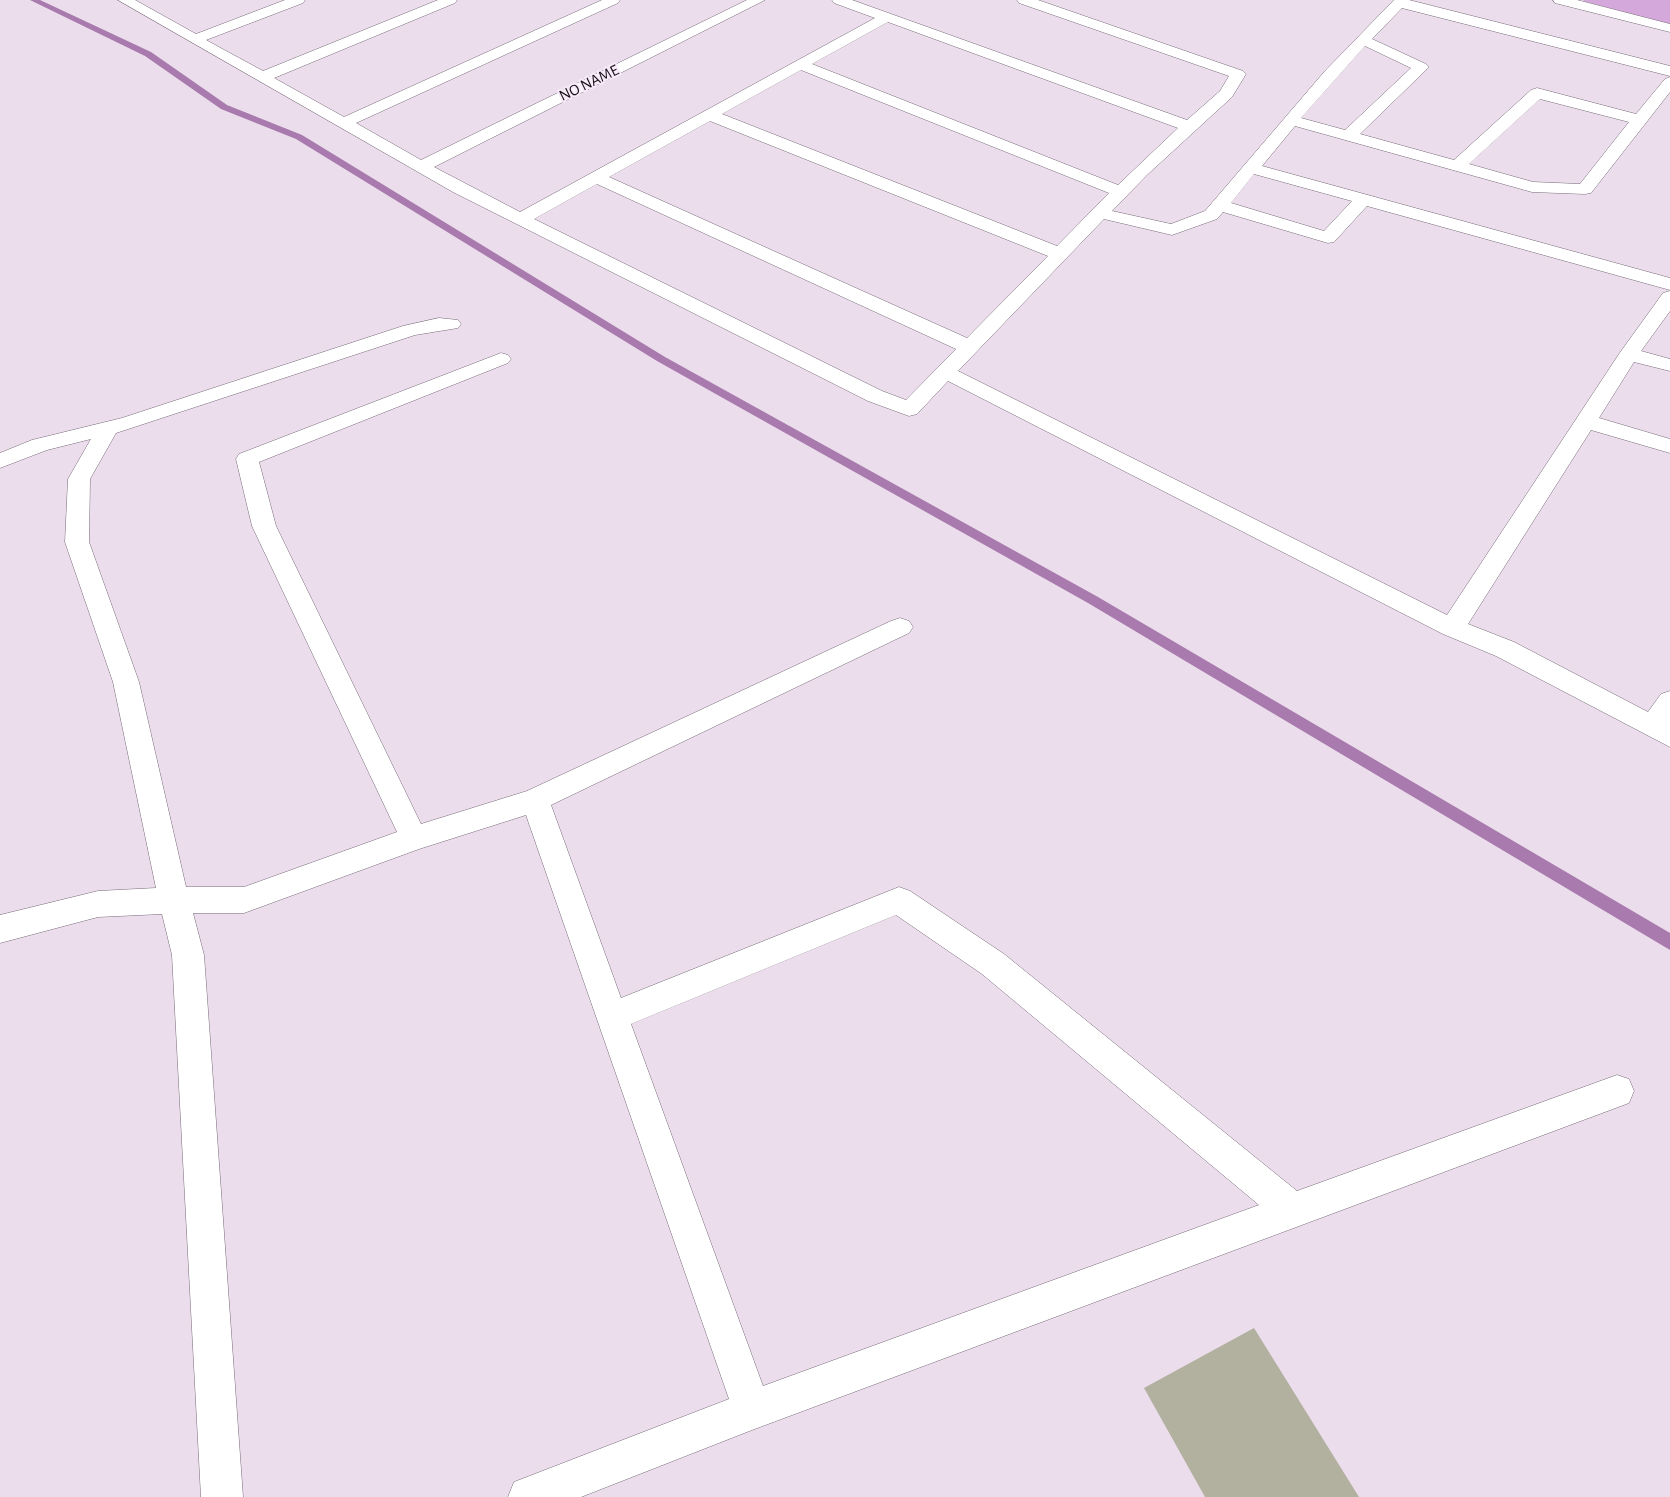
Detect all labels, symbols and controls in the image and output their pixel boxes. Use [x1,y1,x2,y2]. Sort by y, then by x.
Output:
street label: NO NAME [556,60,622,106]

